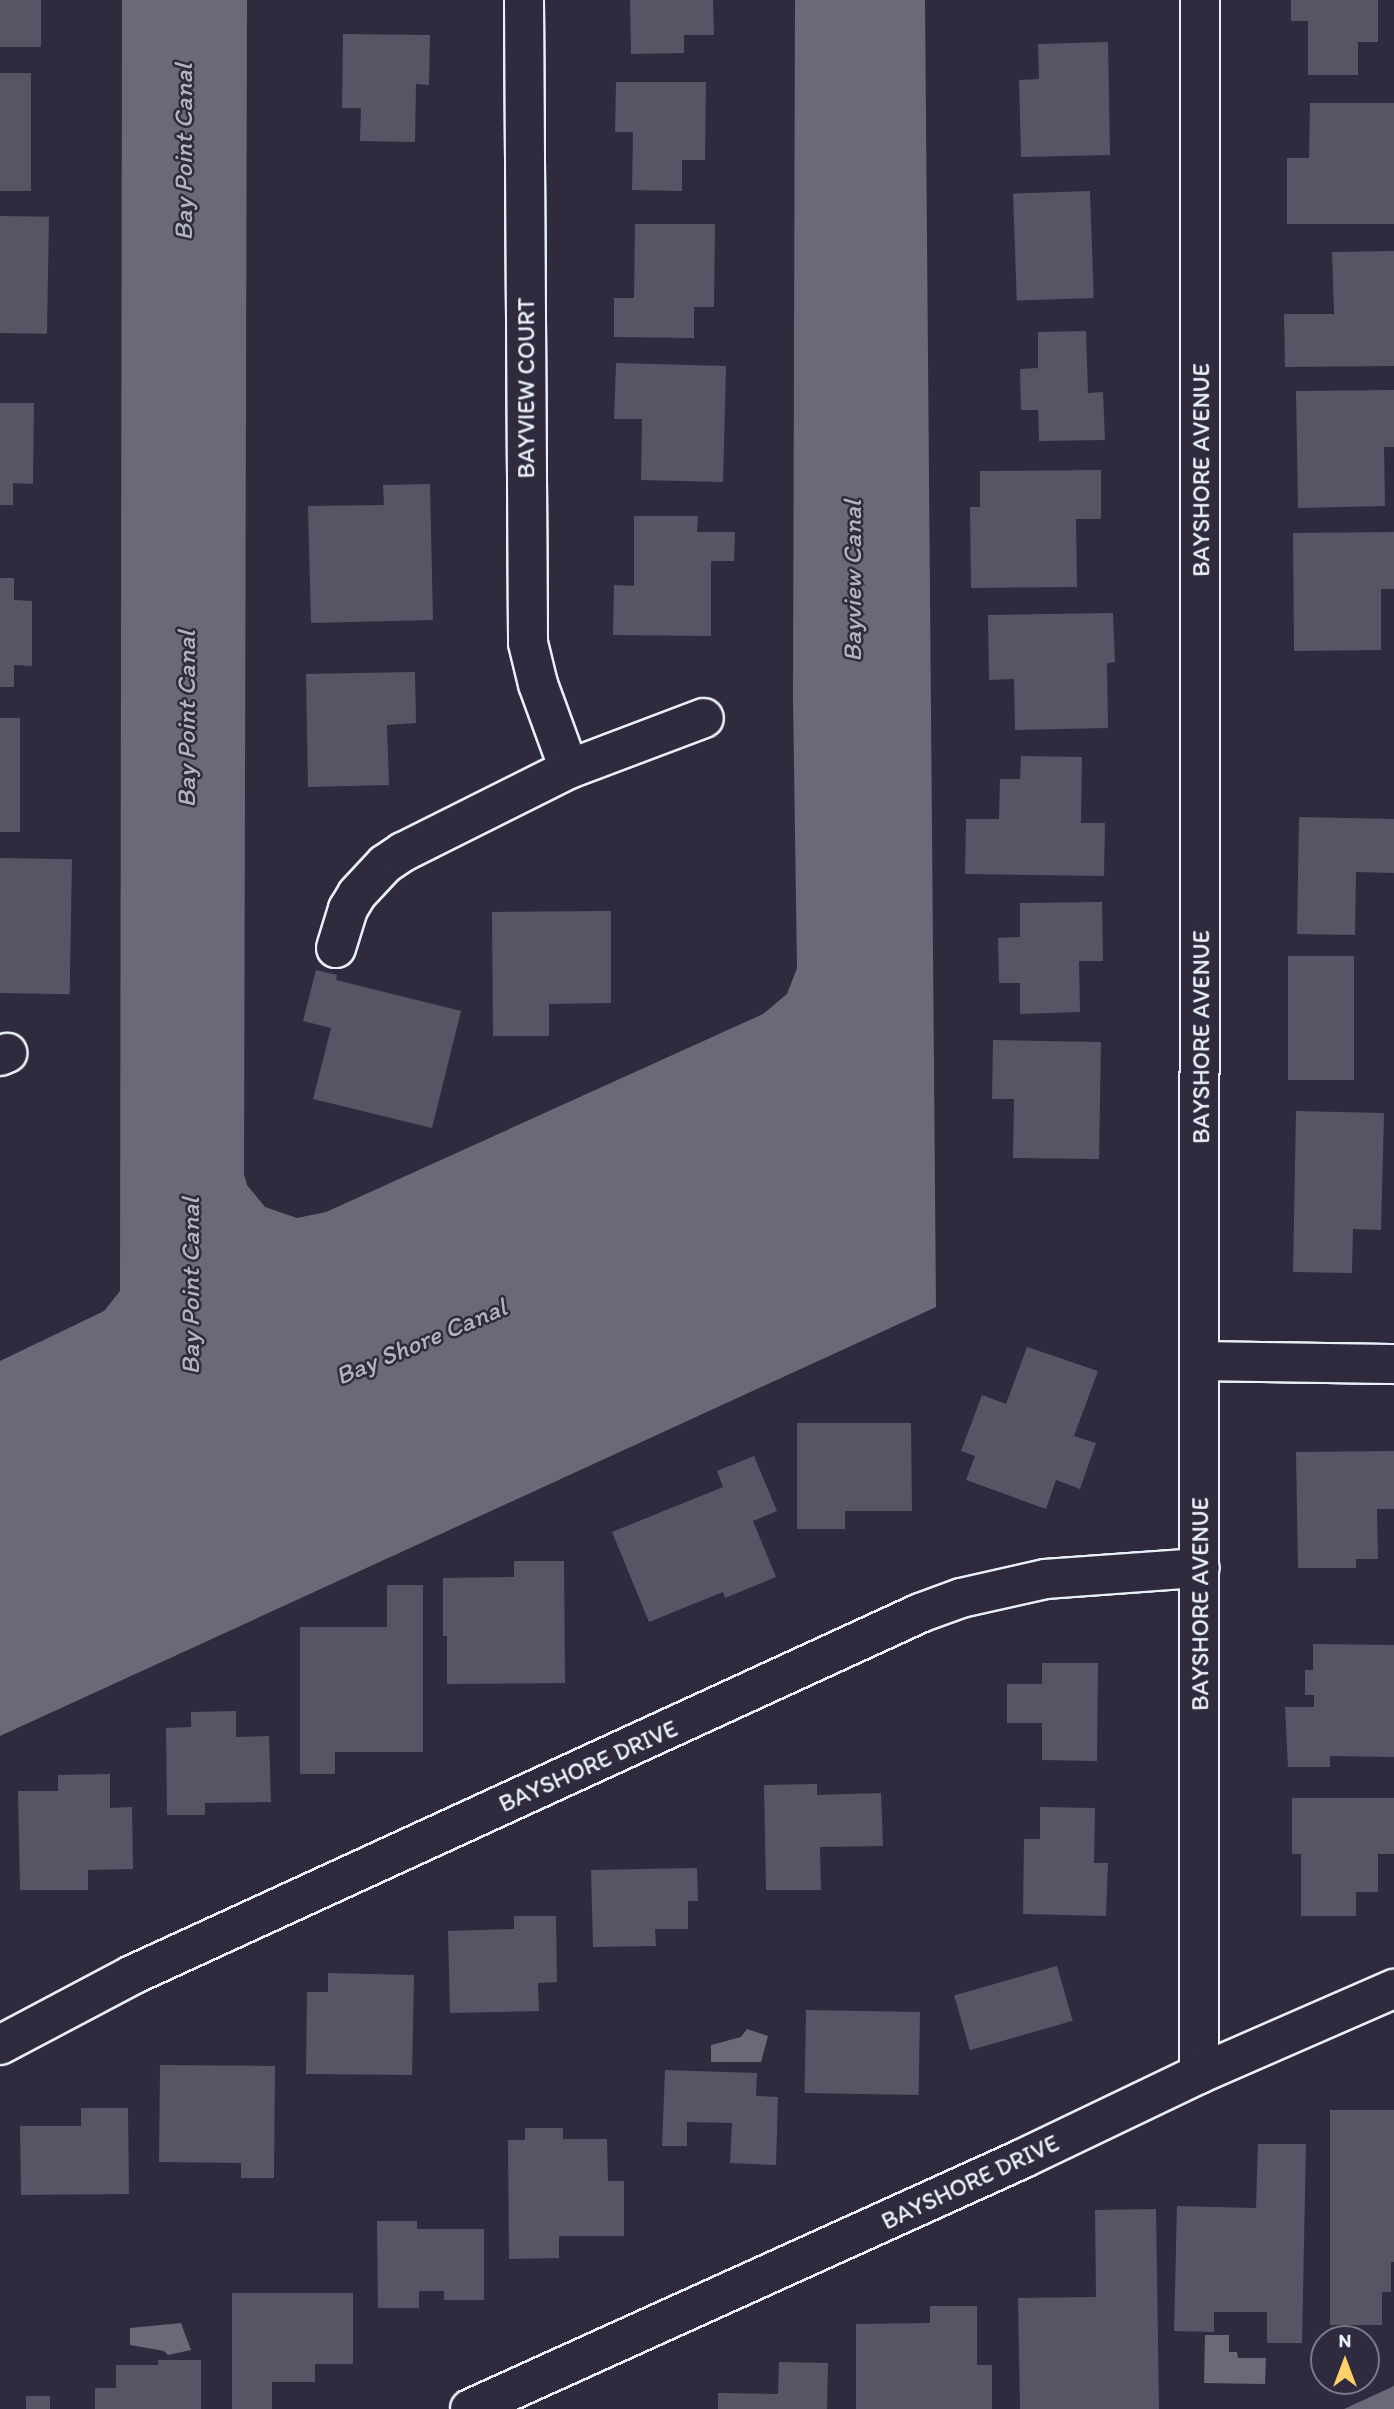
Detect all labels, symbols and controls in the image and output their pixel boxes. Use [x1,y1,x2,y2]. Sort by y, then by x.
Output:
water label: Bay Point Canal [168,63,200,241]
street label: BAYVIEW COURT [512,297,540,479]
street label: BAYSHORE AVENUE [1187,364,1215,576]
water label: Bayview Canal [837,500,869,662]
water label: Bay Point Canal [171,630,203,808]
street label: BAYSHORE AVENUE [1187,931,1215,1143]
water label: Bay Point Canal [175,1197,207,1375]
water label: Bay Shore Canal [331,1292,511,1392]
street label: BAYSHORE AVENUE [1186,1498,1214,1710]
street label: BAYSHORE DRIVE [494,1714,682,1818]
street label: BAYSHORE DRIVE [877,2128,1063,2236]
north arrow [1310,2325,1380,2395]
text: N [1339,2329,1351,2352]

